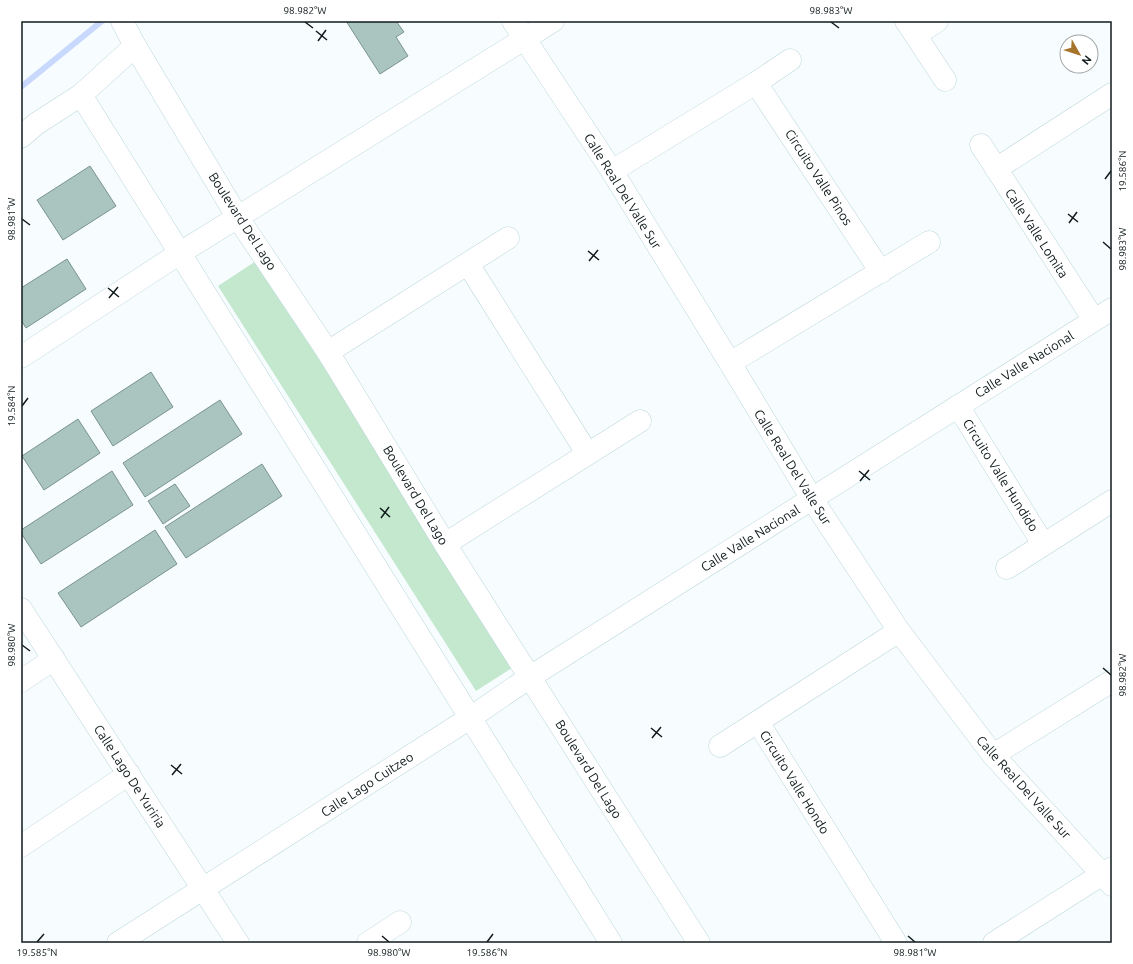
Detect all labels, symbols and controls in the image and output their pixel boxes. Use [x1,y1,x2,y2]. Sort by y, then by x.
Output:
text: 98.982°W [283,5,327,16]
text: 98.983°W [809,5,853,16]
north arrow [1059,34,1099,74]
text: N [1080,53,1094,67]
street label: Circuito Valle Pinos [783,126,855,228]
street label: Calle Real Del Valle Sur [582,131,664,251]
text: 19.586°N [1117,150,1128,192]
street label: Boulevard Del Lago [206,170,280,272]
street label: Calle Valle Lomita [1003,186,1071,280]
text: 98.981°W [6,197,17,241]
text: 98.983°W [1117,227,1128,271]
street label: Calle Valle Nacional [972,328,1076,400]
text: 19.584°N [6,385,17,427]
street label: Calle Real Del Valle Sur [752,407,834,527]
street label: Circuito Valle Hundido [961,416,1041,534]
street label: Boulevard Del Lago [381,443,451,547]
street label: Calle Valle Nacional [698,502,802,574]
text: 98.980°W [6,623,17,667]
text: 98.982°W [1117,653,1128,697]
street label: Boulevard Del Lago [553,717,625,821]
street label: Calle Lago De Yuriria [91,722,169,830]
street label: Circuito Valle Hondo [757,728,833,836]
street label: Calle Real Del Valle Sur [974,733,1074,841]
street label: Calle Lago Cuitzeo [318,749,416,819]
text: 19.585°N [16,947,58,958]
text: 98.980°W [367,947,411,958]
text: 19.586°N [466,947,508,958]
text: 98.981°W [893,947,937,958]

